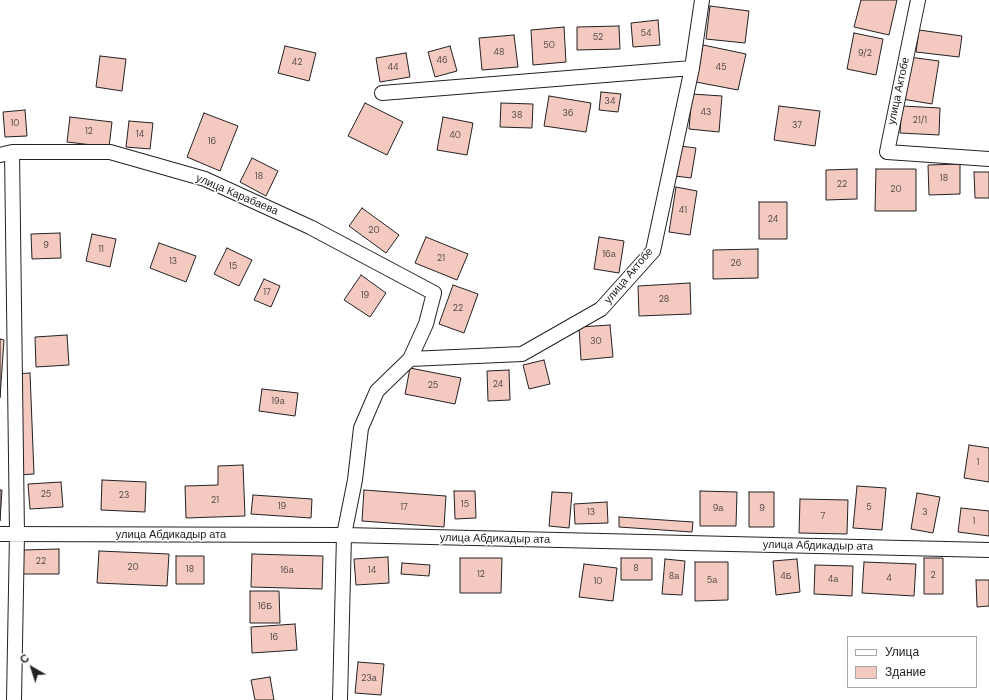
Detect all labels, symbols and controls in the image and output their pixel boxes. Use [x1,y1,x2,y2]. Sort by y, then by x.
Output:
house number: 54 [641,29,651,39]
house number: 52 [593,33,603,43]
house number: 50 [543,41,555,51]
house number: 48 [494,48,504,58]
house number: 9/2 [858,49,872,59]
house number: 46 [436,56,448,66]
street label: улица Актобе [885,56,913,126]
house number: 42 [292,58,302,68]
house number: 44 [388,63,398,73]
house number: 45 [716,63,726,73]
house number: 34 [605,97,615,107]
house number: 43 [701,108,711,118]
house number: 36 [563,109,573,119]
house number: 38 [512,111,522,121]
house number: 21/1 [913,116,927,126]
house number: 10 [11,119,19,129]
house number: 37 [792,121,802,131]
house number: 12 [85,127,93,137]
house number: 14 [136,130,144,140]
house number: 40 [449,131,461,141]
house number: 16 [208,137,216,147]
street label: улица Карабаева [194,172,280,218]
house number: 18 [255,172,263,182]
house number: 18 [940,174,948,184]
house number: 22 [837,180,847,190]
house number: 20 [890,185,902,195]
house number: 41 [679,206,687,216]
house number: 24 [768,215,778,225]
house number: 20 [368,226,380,236]
house number: 9 [43,241,49,251]
house number: 11 [98,245,104,255]
street label: улица Актобе [602,245,656,307]
house number: 16а [602,250,616,260]
house number: 21 [437,254,445,264]
house number: 13 [169,257,177,267]
house number: 26 [731,259,741,269]
house number: 15 [229,262,237,272]
house number: 17 [263,288,271,298]
house number: 19 [361,291,369,301]
house number: 28 [659,295,669,305]
house number: 22 [453,304,463,314]
house number: 30 [590,337,602,347]
house number: 24 [493,380,503,390]
house number: 25 [428,381,438,391]
house number: 19а [271,397,285,407]
house number: 1 [977,458,979,468]
house number: 25 [41,490,51,500]
house number: 23 [119,491,129,501]
house number: 21 [211,496,219,506]
house number: 15 [461,500,469,510]
house number: 19 [278,502,286,512]
house number: 17 [400,503,408,513]
house number: 5 [866,503,872,513]
house number: 9а [713,504,723,514]
house number: 9 [759,504,765,514]
house number: 13 [587,508,595,518]
house number: 3 [922,508,928,518]
house number: 7 [821,512,825,522]
house number: 1 [973,517,975,527]
street label: улица Абдикадыр ата [116,528,226,542]
street label: улица Абдикадыр ата [440,531,550,547]
street label: улица Абдикадыр ата [763,538,873,554]
house number: 22 [36,557,46,567]
house number: 20 [127,563,139,573]
house number: 8 [633,564,639,574]
house number: 18 [186,565,194,575]
house number: 16а [280,566,294,576]
house number: 14 [368,566,376,576]
house number: 12 [477,570,485,580]
house number: 2 [930,571,936,581]
house number: 8а [669,572,679,582]
house number: 4Б [780,572,792,582]
house number: 4 [886,574,892,584]
house number: 4а [828,575,838,585]
house number: 5а [707,576,717,586]
house number: 10 [594,577,602,587]
house number: 16Б [258,602,272,612]
house number: 16 [270,633,278,643]
legend [847,636,977,688]
text: Улица [885,644,919,660]
north arrow [12,648,52,688]
text: С [17,651,32,667]
text: Здание [885,664,926,680]
house number: 23а [361,674,377,684]

